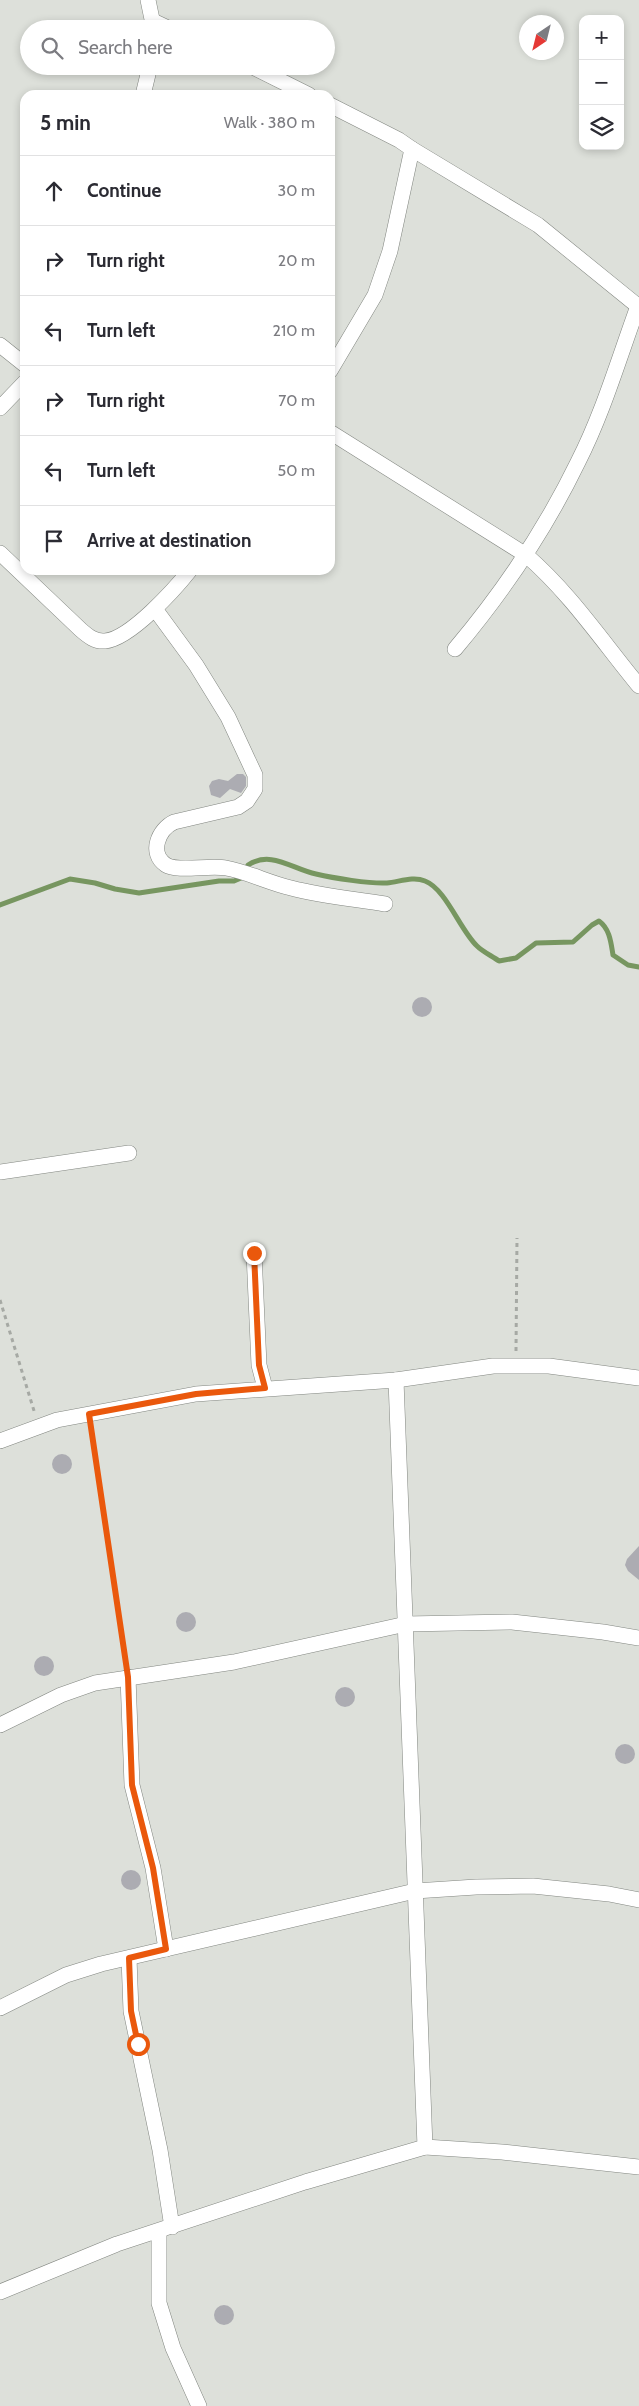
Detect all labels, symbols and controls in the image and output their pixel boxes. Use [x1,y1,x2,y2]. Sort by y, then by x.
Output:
north arrow [519,15,564,60]
map controls [579,15,624,150]
button: + [579,15,624,60]
search box [20,20,335,75]
icon: search [38,34,66,62]
text: Search here [78,36,172,59]
button: − [579,60,624,105]
button: layers [579,105,624,150]
text: 5 min [40,110,91,135]
text: Walk · 380 m [224,113,315,132]
icon: ahead [40,177,68,205]
text: Continue [87,179,161,202]
text: 30 m [278,181,315,200]
icon: right [40,247,68,275]
text: Turn right [87,249,165,272]
text: 20 m [278,251,315,270]
icon: left [40,317,68,345]
text: Turn left [87,319,155,342]
text: 210 m [273,321,315,340]
icon: right [40,387,68,415]
text: Turn right [87,389,165,412]
text: 70 m [278,391,315,410]
icon: left [40,457,68,485]
text: Turn left [87,459,155,482]
text: 50 m [278,461,315,480]
icon: arrive [40,527,68,555]
text: Arrive at destination [87,529,251,552]
route end [243,1242,266,1265]
route start [127,2033,150,2056]

